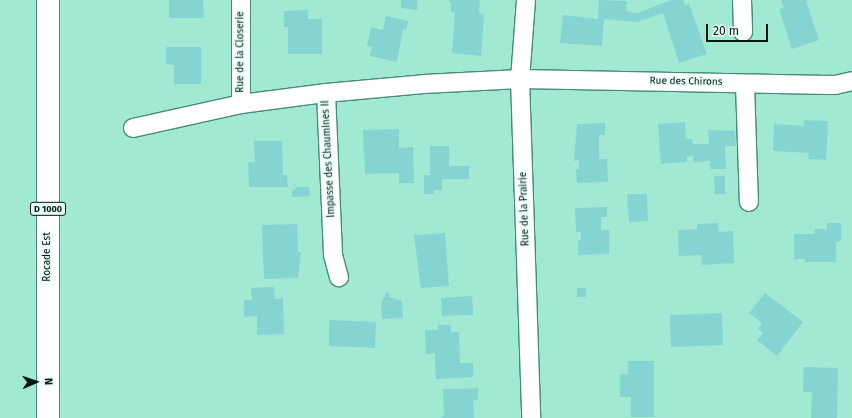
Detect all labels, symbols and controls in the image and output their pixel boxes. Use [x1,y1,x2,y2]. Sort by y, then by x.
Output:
street label: Rue de la Closerie [235,11,247,93]
scale bar [708,16,770,42]
text: 20 m [713,24,739,38]
street label: Rue des Chirons [649,75,723,89]
street label: Impasse des Chaumines II [320,100,338,218]
street label: Rue de la Prairie [518,172,532,246]
road number: D 1000 [30,202,66,216]
street label: Rocade Est [42,232,54,282]
north arrow [16,362,56,402]
text: N [42,378,55,385]

